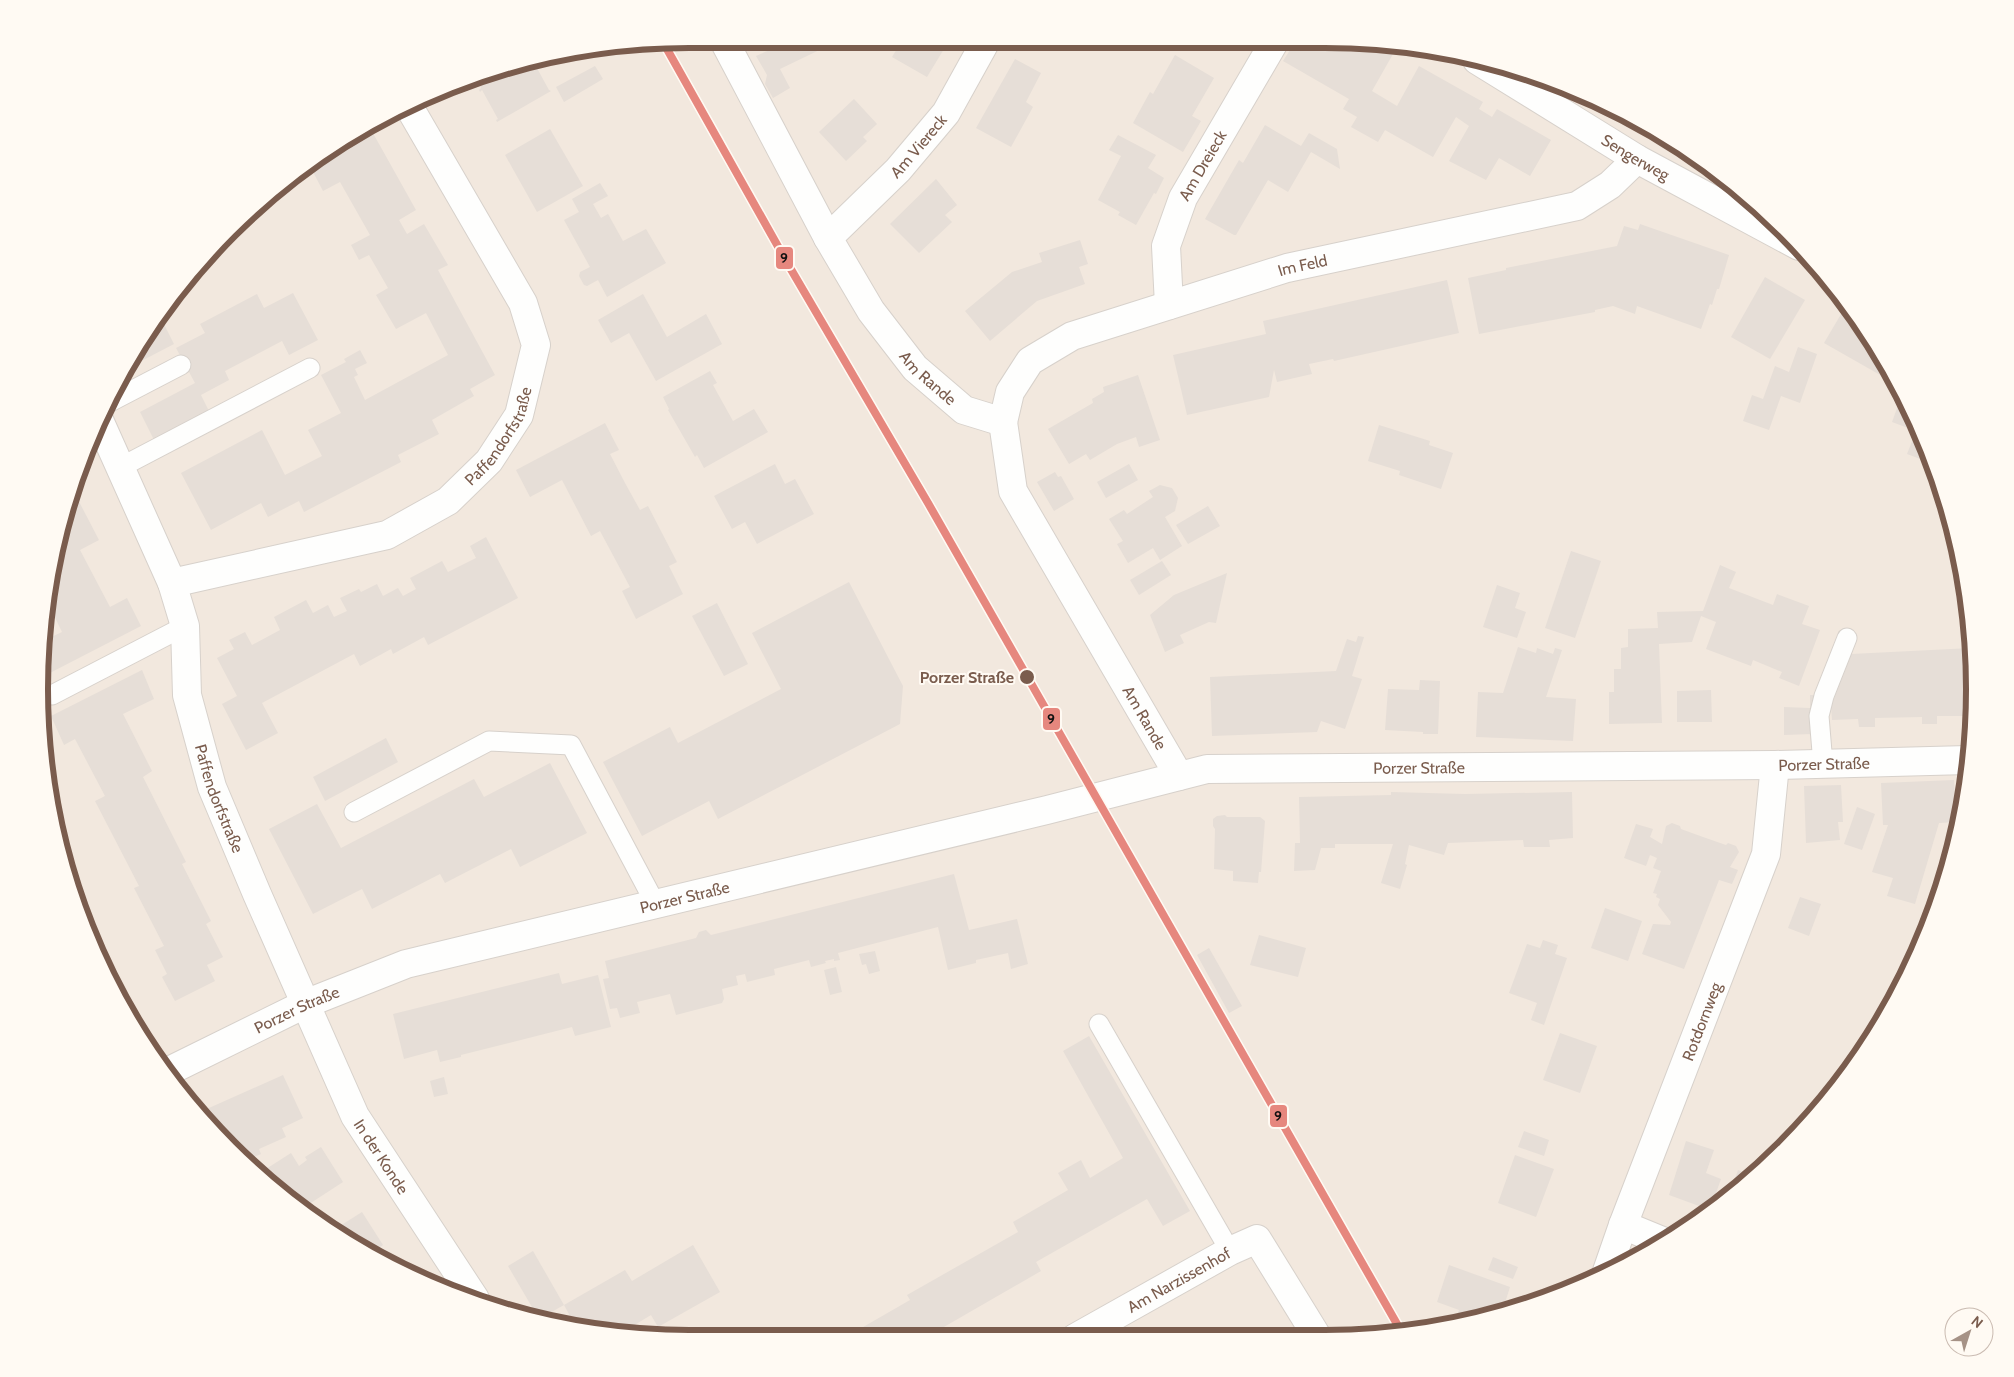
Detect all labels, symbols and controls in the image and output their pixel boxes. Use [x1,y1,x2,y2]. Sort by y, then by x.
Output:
street label: Am Viereck [887,110,951,182]
street label: Am Dreieck [1175,126,1231,204]
street label: Sengerweg [1598,130,1674,185]
line badge: 9 [775,246,794,270]
text: 9 [780,249,788,267]
street label: Im Feld [1276,251,1329,280]
street label: Am Rande [895,347,960,409]
street label: Paffendorfstraße [461,385,536,489]
place label: Porzer Straße [920,668,1014,687]
marker: Porzer Straße [1018,668,1036,686]
street label: Am Rande [1119,682,1171,753]
line badge: 9 [1042,707,1061,731]
text: 9 [1047,710,1055,728]
street label: Paffendorfstraße [191,742,248,856]
street label: Porzer Straße [1778,754,1870,775]
street label: Porzer Straße [1373,758,1465,778]
street label: Porzer Straße [638,878,731,917]
street label: Rotdornweg [1678,979,1726,1064]
street label: Porzer Straße [251,982,342,1038]
line badge: 9 [1269,1104,1288,1128]
text: 9 [1274,1107,1282,1125]
street label: In der Konde [350,1116,413,1198]
street label: Am Narzissenhof [1124,1243,1235,1317]
north arrow [1944,1307,1994,1357]
text: N [1968,1312,1987,1332]

